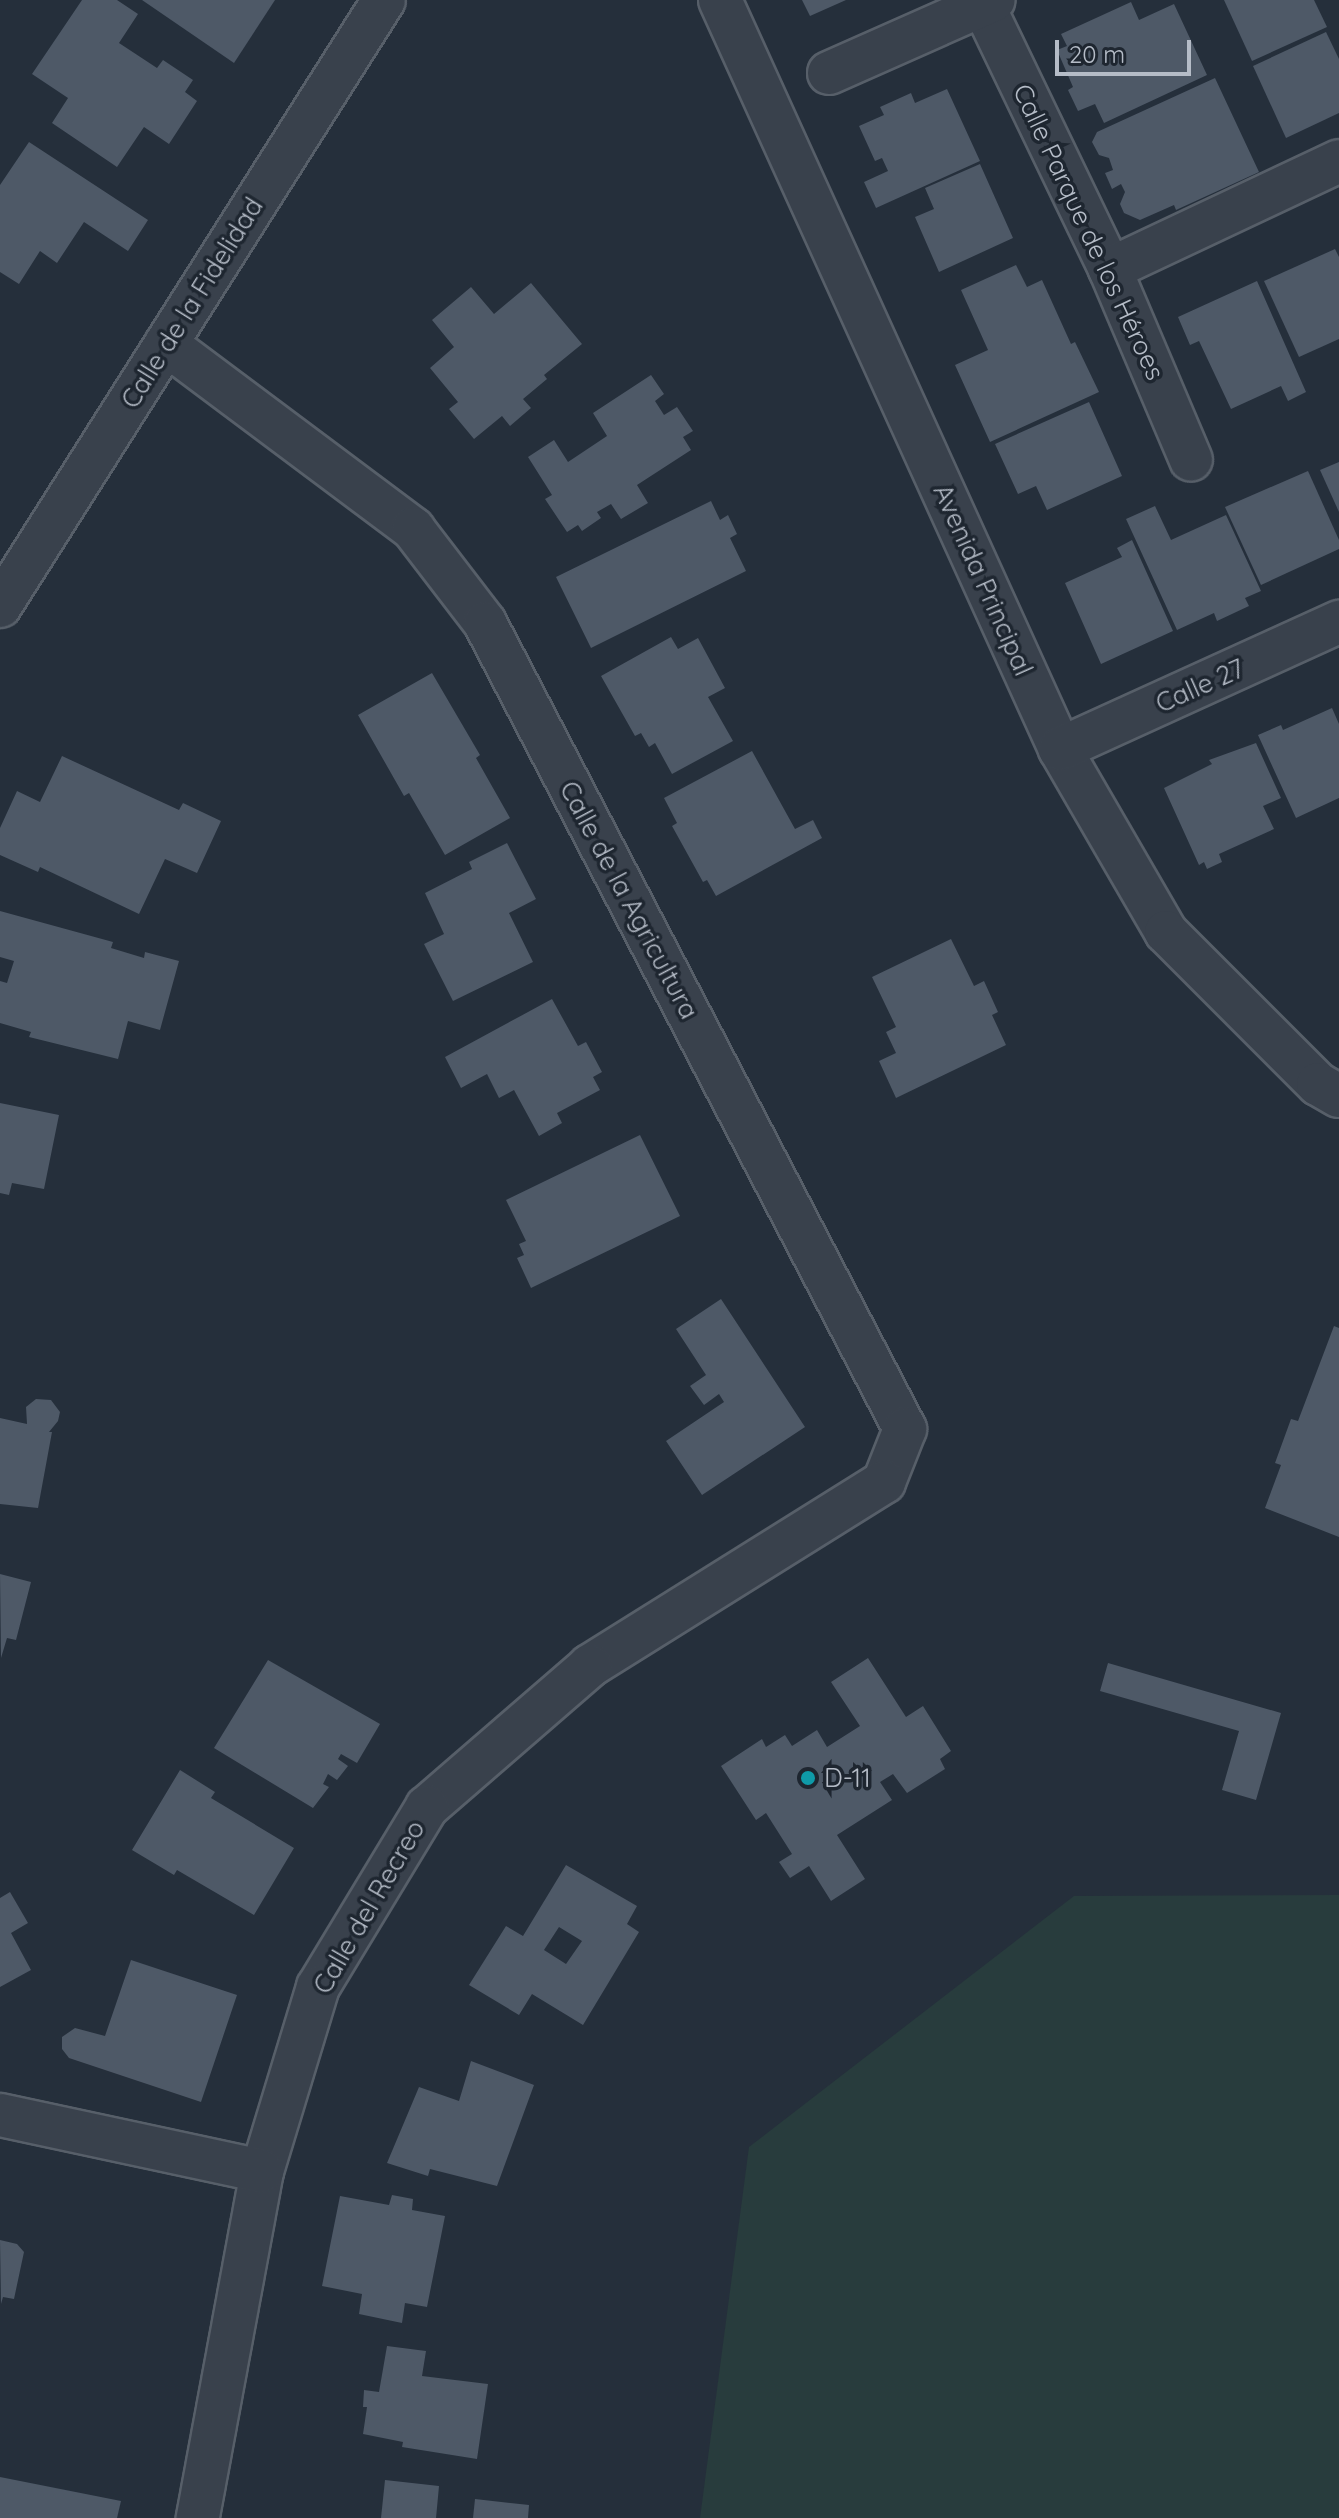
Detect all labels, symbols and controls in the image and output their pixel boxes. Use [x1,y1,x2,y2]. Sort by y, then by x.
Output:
scale bar [1059,24,1195,74]
text: 20 m [1069,39,1125,69]
street label: Calle Parque de los Héroes [1007,79,1171,385]
street label: Calle de la Fidelidad [115,192,269,414]
street label: Avenida Principal [927,479,1039,681]
street label: Calle 27 [1151,653,1249,719]
street label: Calle de la Agricultura [553,776,705,1024]
place label: D-11 [824,1762,871,1794]
marker: D-11 [799,1769,817,1787]
street label: Calle del Recreo [307,1815,431,1999]

